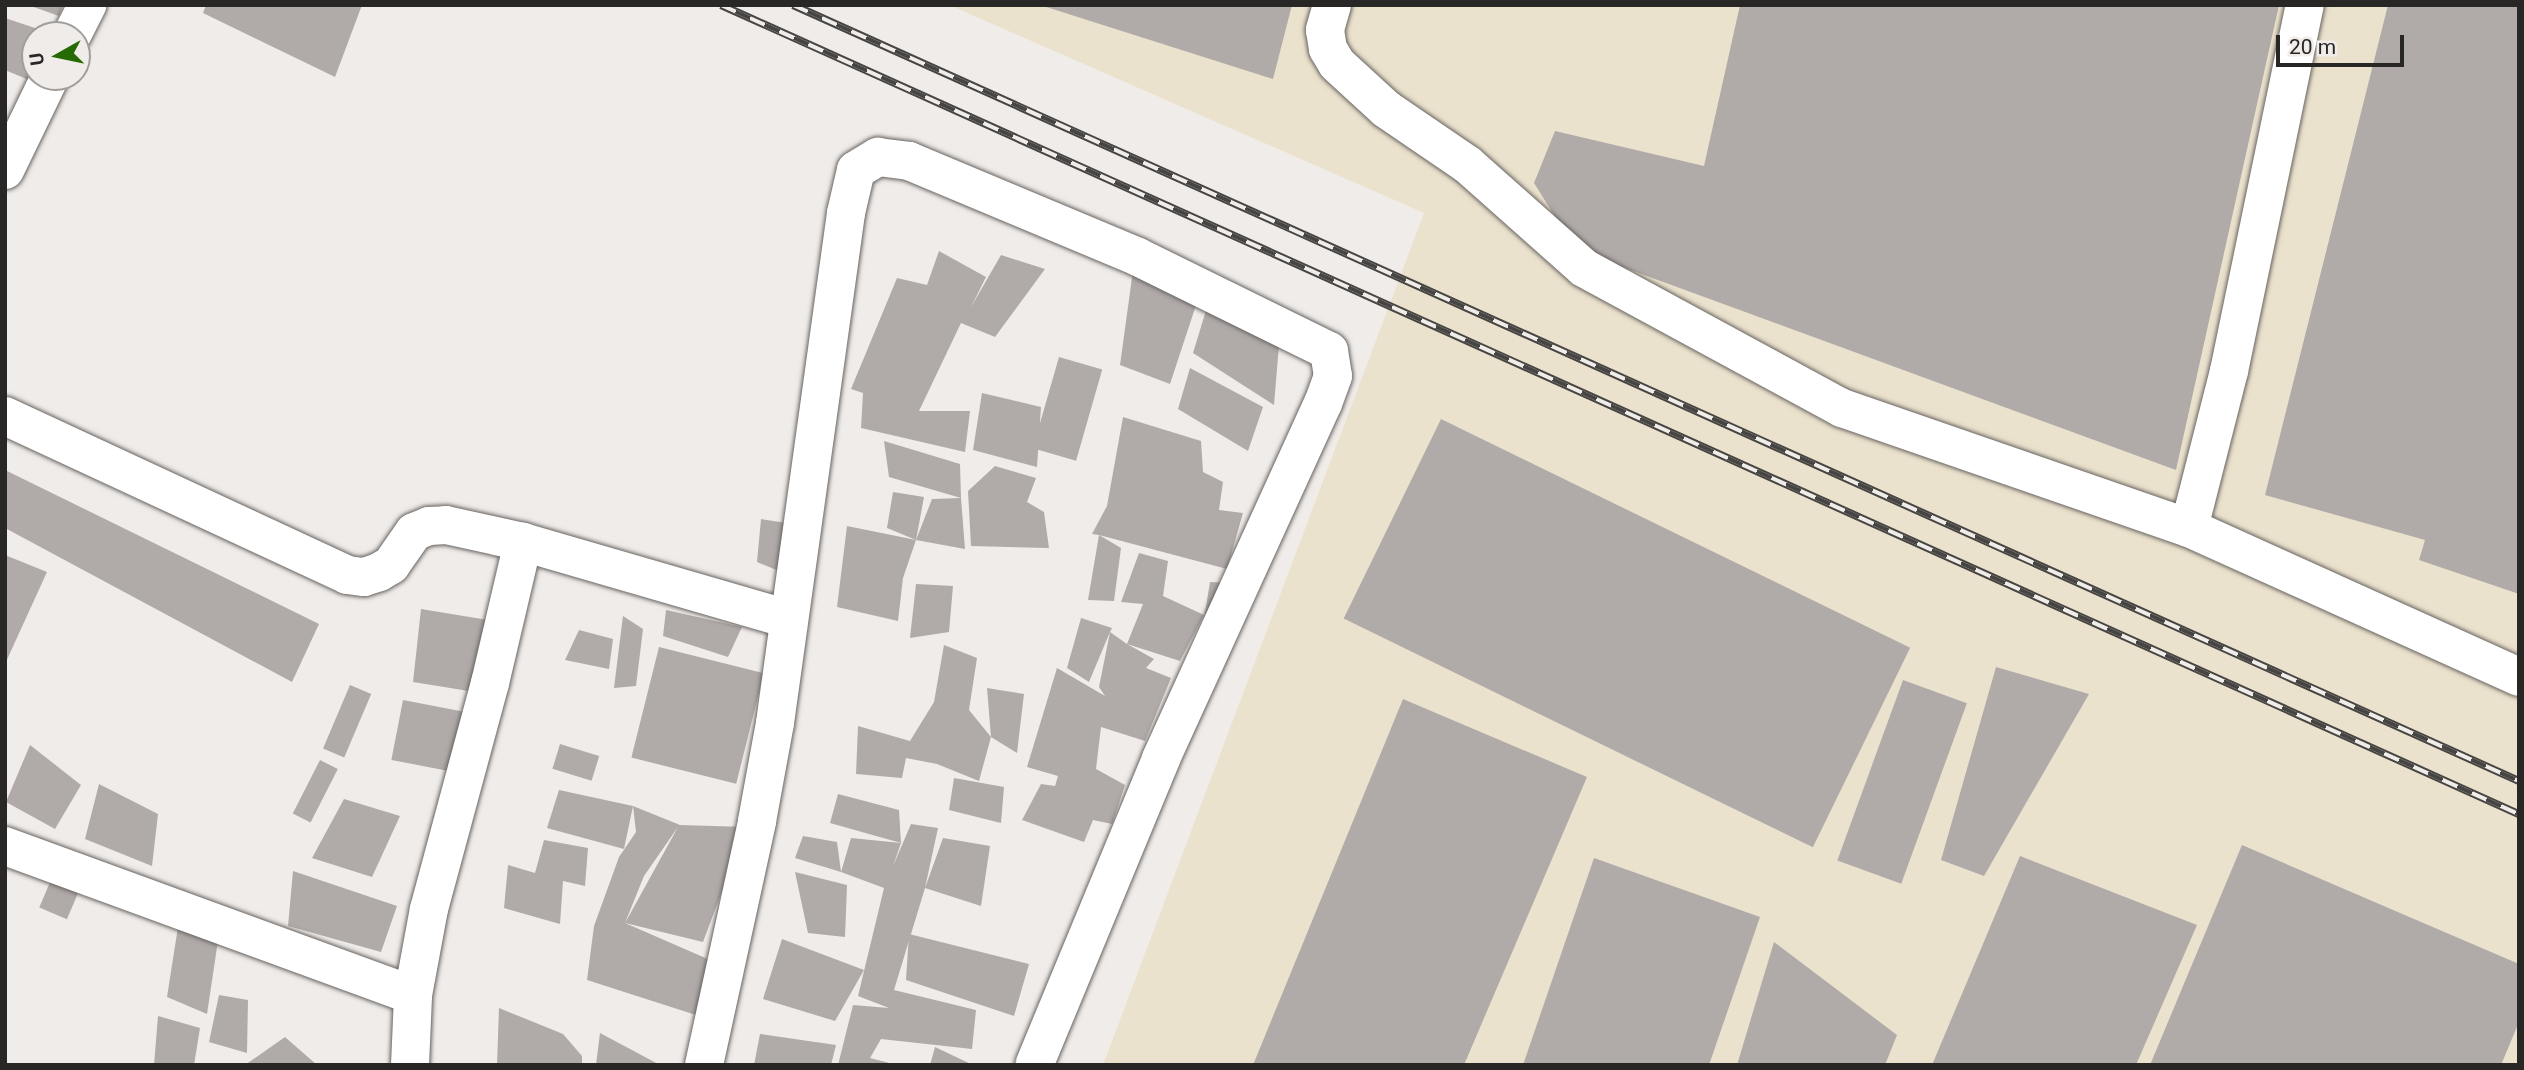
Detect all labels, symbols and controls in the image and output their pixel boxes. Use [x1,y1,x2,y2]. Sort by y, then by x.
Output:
north arrow [21,21,91,91]
scale bar [2279,21,2407,65]
text: 20 m [2289,35,2336,59]
text: U [24,51,49,67]

